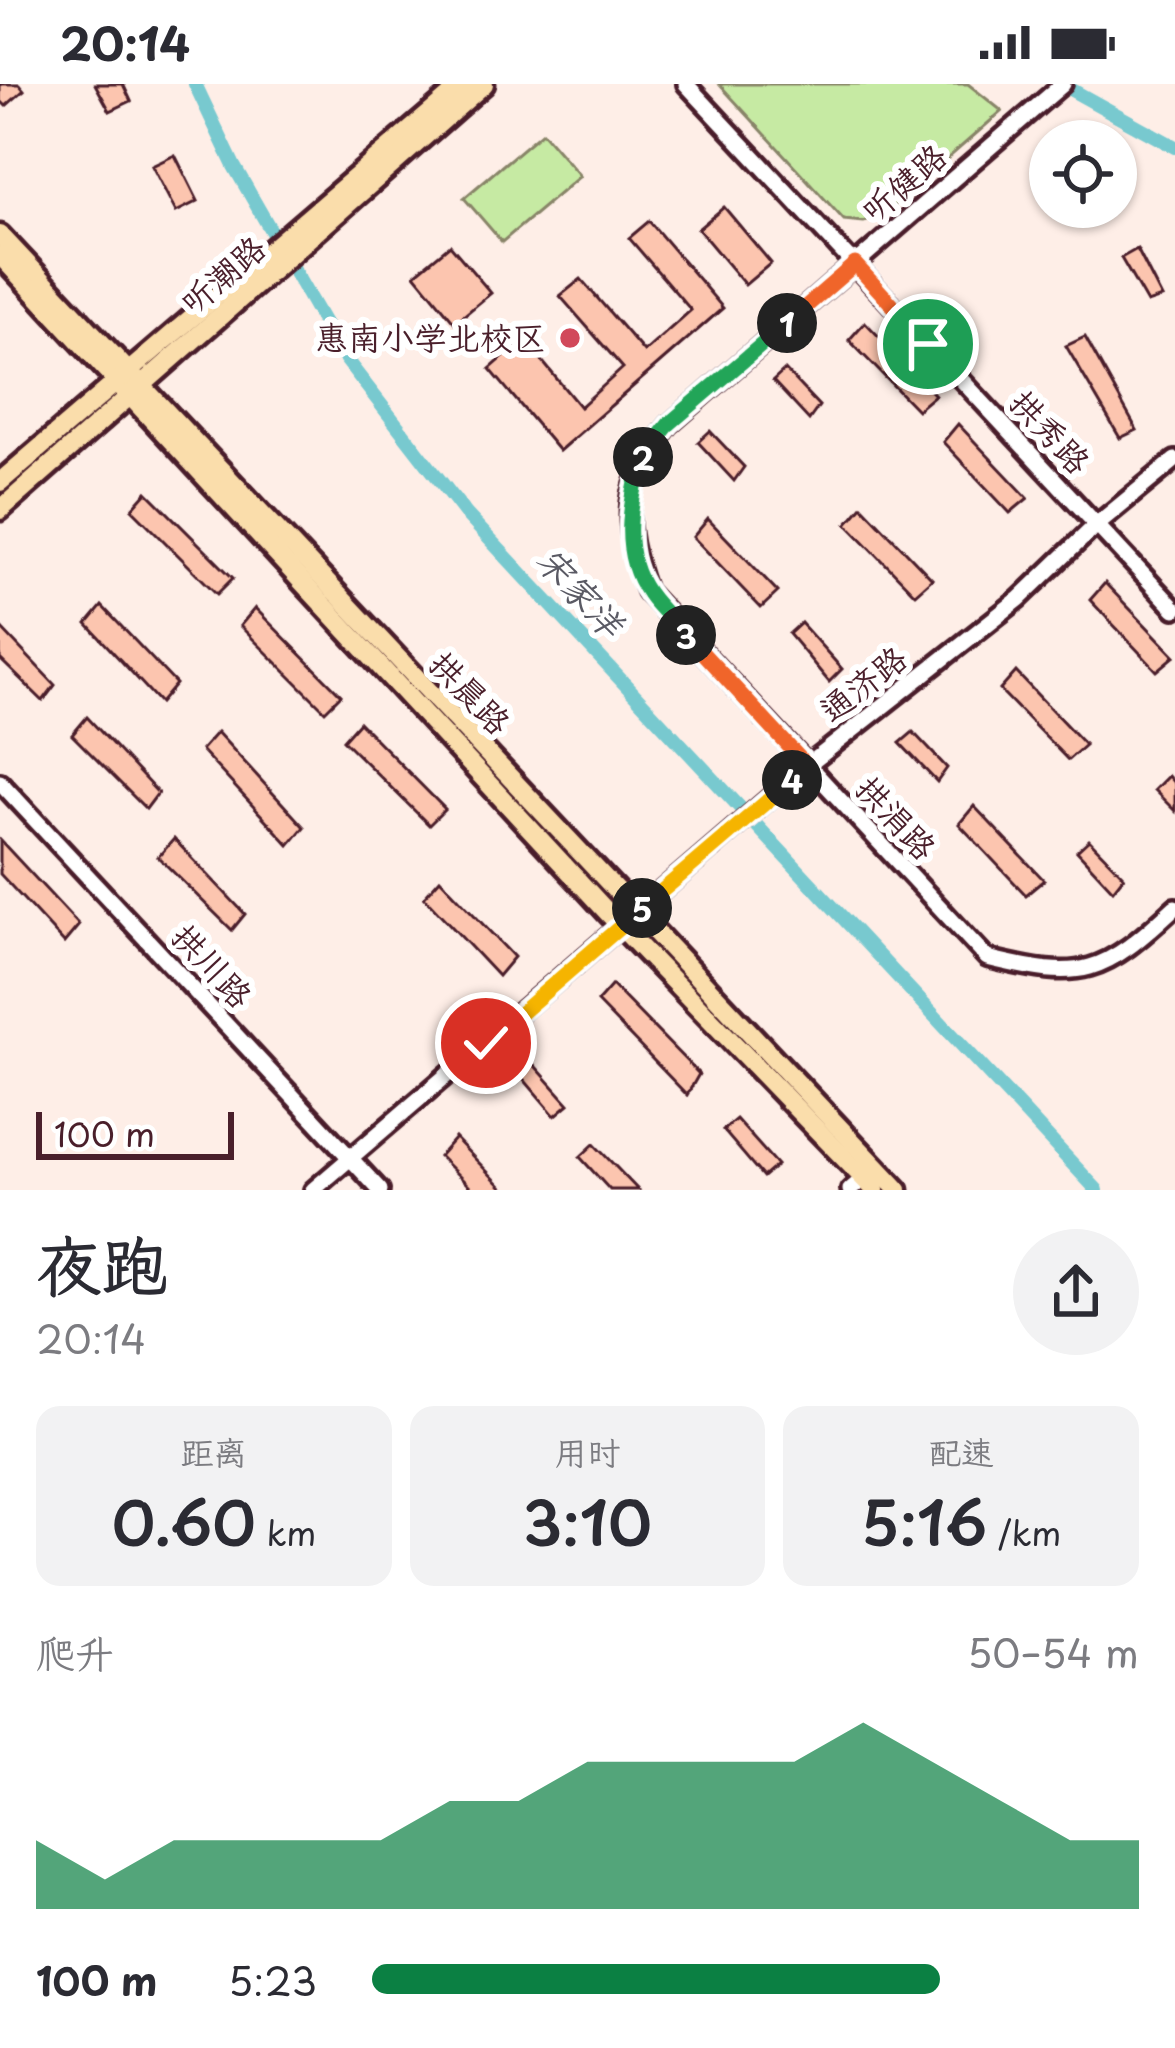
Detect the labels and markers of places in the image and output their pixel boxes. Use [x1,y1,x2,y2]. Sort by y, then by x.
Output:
pin: 1 [757,293,817,353]
pin [877,293,979,395]
place label: 惠南小学北校区 [315,311,546,361]
marker: 惠南小学北校区 [557,325,583,351]
pin: 2 [613,427,673,487]
pin: 3 [656,605,716,665]
pin: 4 [762,750,822,810]
pin: 5 [612,878,672,938]
pin [435,992,537,1094]

